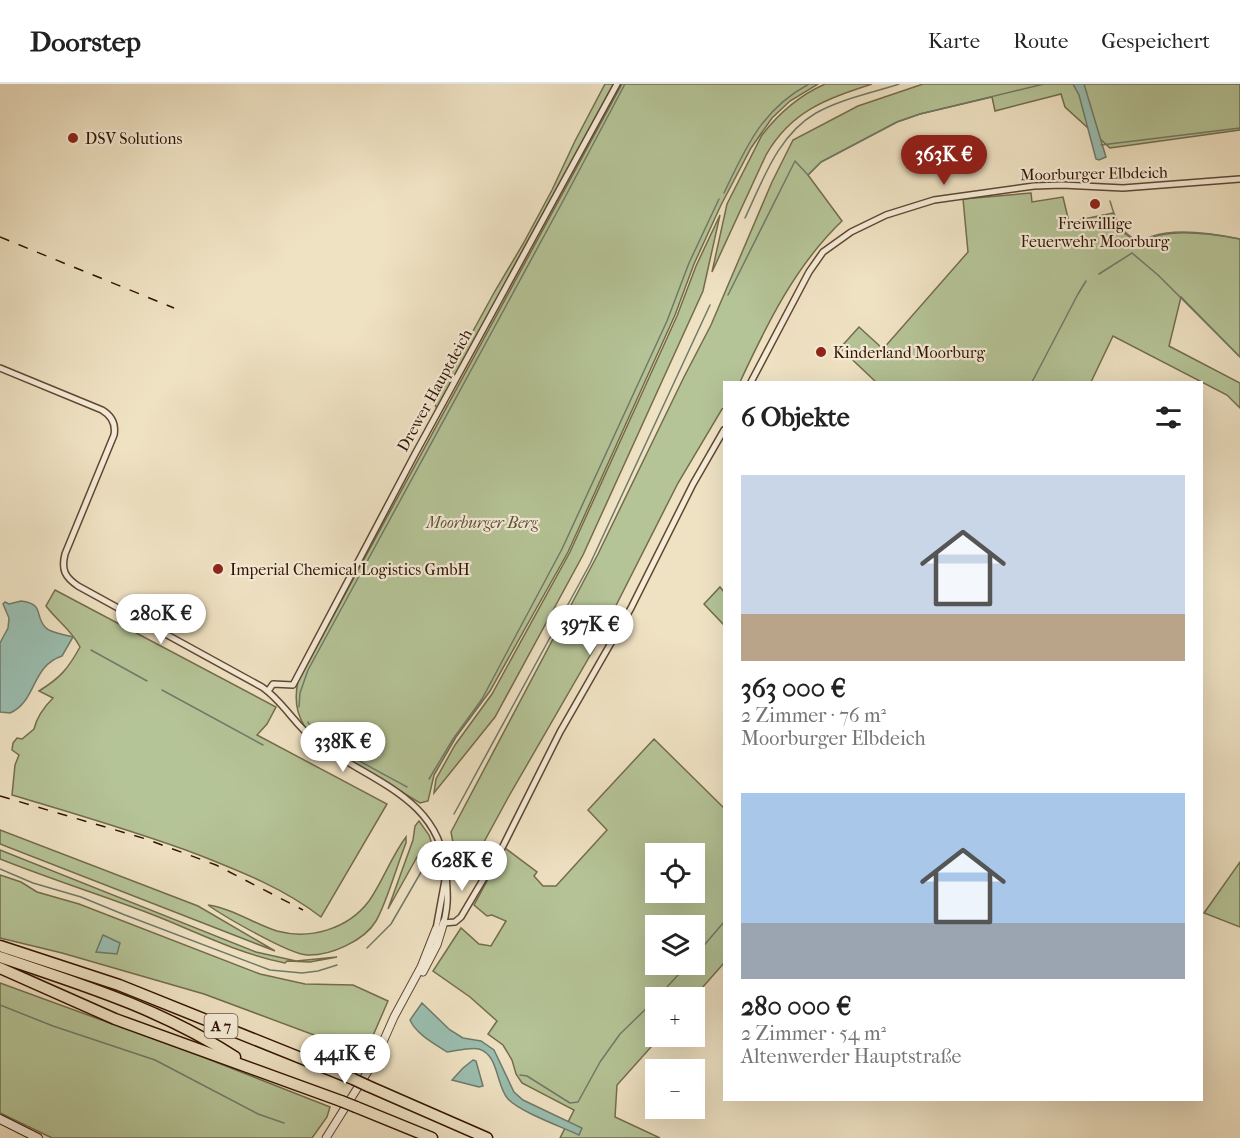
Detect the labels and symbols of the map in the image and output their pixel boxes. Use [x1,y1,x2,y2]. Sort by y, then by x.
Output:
place label: DSV Solutions [85,129,183,148]
marker: DSV Solutions [66,131,80,145]
pin: 363K € [895,135,993,186]
street label: Moorburger Elbdeich [1020,163,1168,184]
marker: Freiwillige Feuerwehr Moorburg [1088,197,1102,211]
place label: Freiwillige Feuerwehr Moorburg [1021,214,1170,251]
street label: Drewer Hauptdeich [393,326,476,455]
place label: Kinderland Moorburg [833,343,986,362]
marker: Kinderland Moorburg [814,345,828,359]
park label: Moorburger Berg [425,513,539,532]
place label: Imperial Chemical Logistics GmbH [230,560,470,579]
marker: Imperial Chemical Logistics GmbH [211,562,225,576]
pin: 280K € [112,594,210,645]
pin: 397K € [541,605,639,656]
pin: 338K € [294,722,392,773]
pin: 628K € [413,841,511,892]
road number: A 7 [204,1014,238,1038]
pin: 441K € [296,1034,394,1085]

